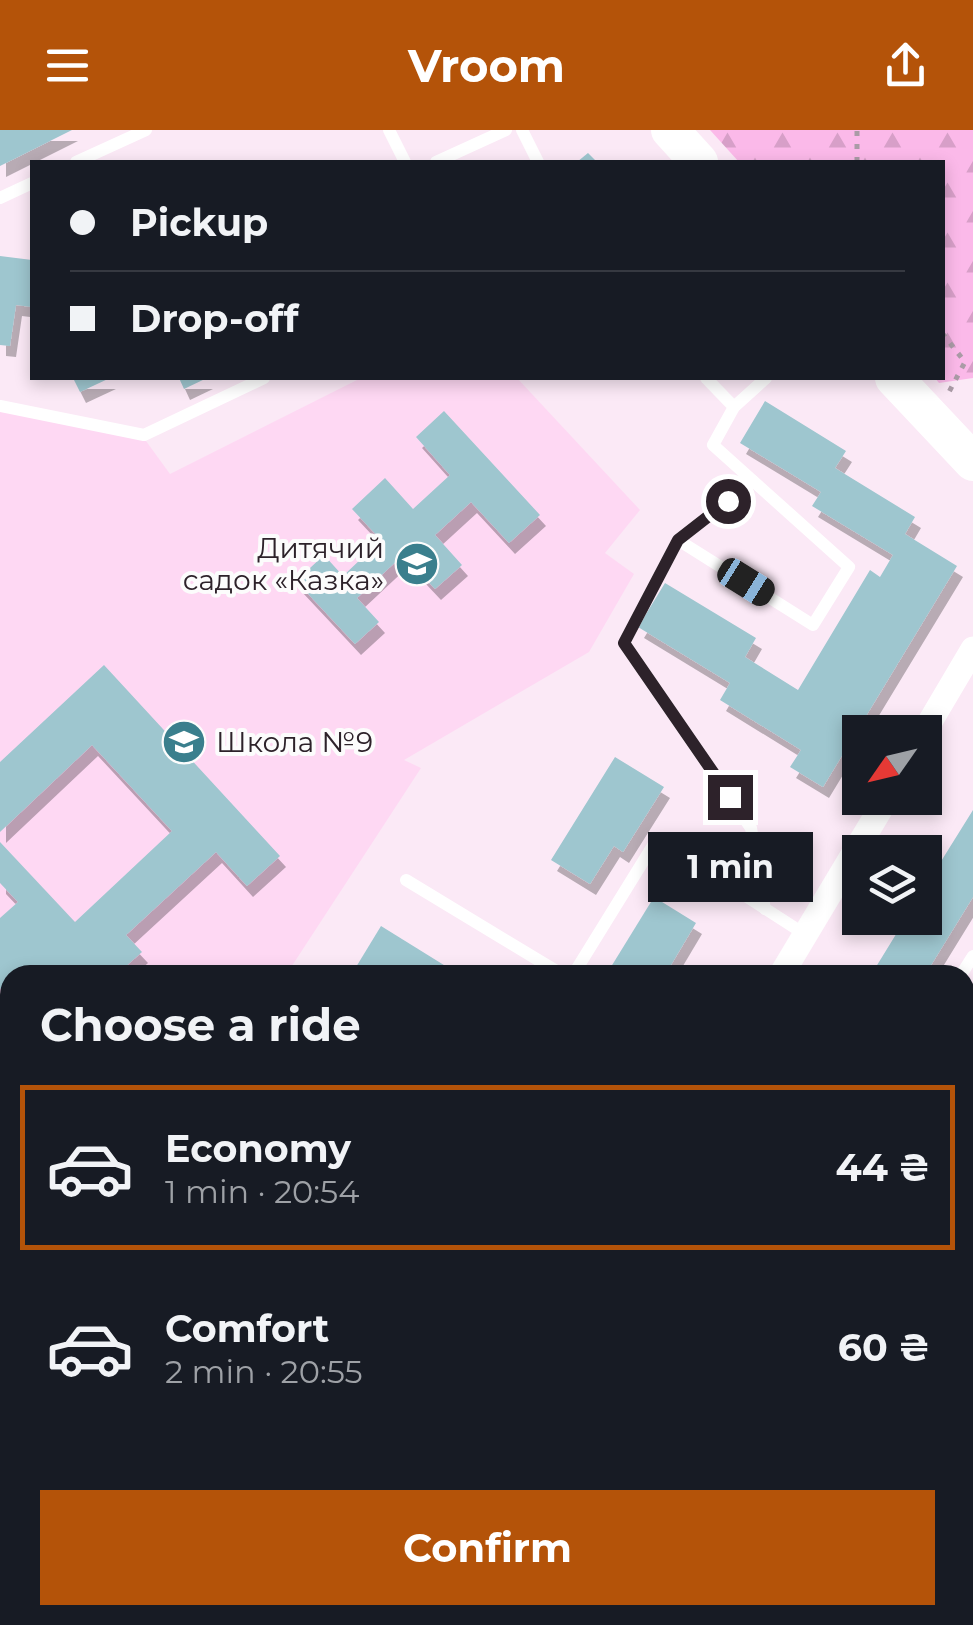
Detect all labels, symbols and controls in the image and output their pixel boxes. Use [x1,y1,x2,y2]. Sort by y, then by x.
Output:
icon: menu [40,38,95,93]
text: Vroom [408,38,565,93]
icon: share [878,38,933,93]
text: Pickup [130,199,268,246]
text: Drop-off [130,295,299,342]
route start [706,479,751,524]
place label: Дитячий садок «Казка» [183,531,384,597]
school or university icon: Дитячий садок «Казка» [394,541,440,587]
car [713,553,779,611]
north arrow [842,715,942,815]
map controls [842,715,942,935]
school or university icon: Школа №9 [161,719,207,765]
place label: Школа №9 [216,725,373,759]
route end [708,775,753,820]
callout: 1 min [648,832,812,902]
button: layers [842,835,942,935]
text: 1 min [687,847,774,886]
text: Choose a ride [40,997,361,1052]
icon: car [45,1123,135,1213]
text: Economy [165,1125,351,1172]
text: 44 ₴ [835,1144,930,1191]
text: 1 min · 20:54 [165,1172,359,1211]
icon: car [45,1303,135,1393]
text: Comfort [165,1305,329,1352]
text: 60 ₴ [838,1324,930,1371]
text: 2 min · 20:55 [165,1352,363,1391]
button: Confirm [40,1490,935,1605]

